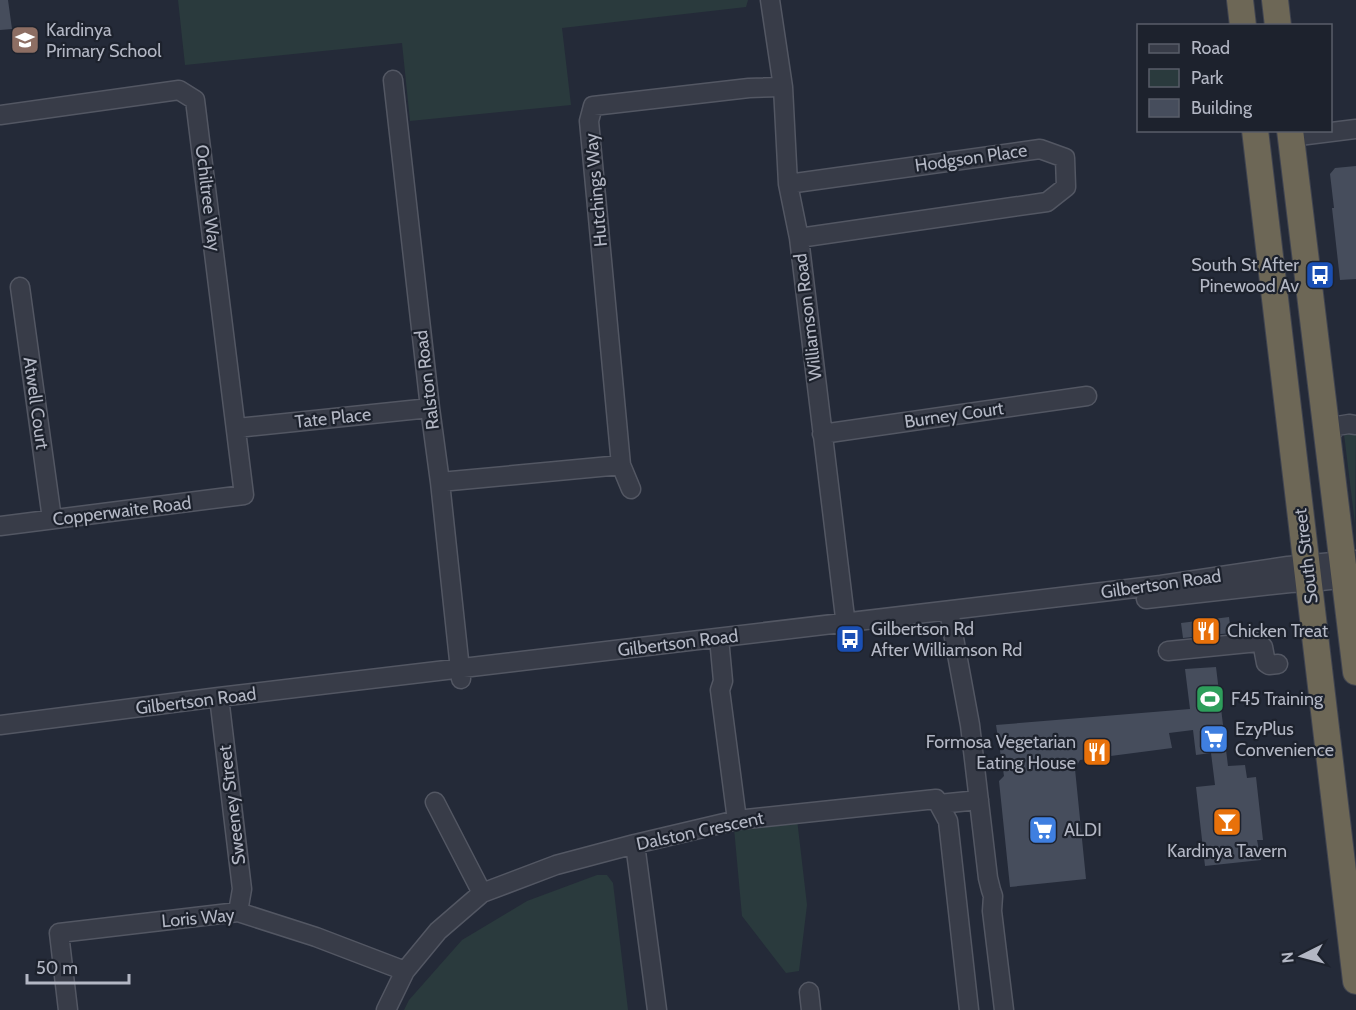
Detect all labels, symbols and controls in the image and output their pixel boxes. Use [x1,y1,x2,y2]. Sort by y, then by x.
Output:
place label: Kardinya Primary School [46,19,162,62]
school or university icon: Kardinya Primary School [9,24,41,56]
legend [1137,24,1332,132]
text: Road [1191,37,1230,59]
text: Park [1191,67,1224,89]
text: Building [1191,97,1253,119]
street label: Hutchings Way [580,132,612,248]
street label: Hodgson Place [913,139,1029,177]
street label: Ochiltree Way [191,143,225,253]
street label: Williamson Road [789,252,827,382]
place label: South St After Pinewood Av [1191,254,1299,297]
bus stop icon: South St After Pinewood Av [1304,259,1336,291]
street label: Ralston Road [410,329,444,431]
street label: Atwell Court [19,355,53,451]
street label: Burney Court [903,397,1005,433]
street label: Tate Place [294,403,372,433]
street label: Copperwaite Road [51,492,193,530]
street label: South Street [1289,507,1323,605]
street label: Gilbertson Road [1099,565,1223,603]
restaurant icon: Chicken Treat [1190,615,1222,647]
place label: Gilbertson Rd After Williamson Rd [871,618,1022,661]
place label: Chicken Treat [1227,620,1328,642]
bus stop icon: Gilbertson Rd After Williamson Rd [834,623,866,655]
street label: Gilbertson Road [616,625,740,661]
street label: Gilbertson Road [134,683,258,719]
sports icon: F45 Training [1194,683,1226,715]
place label: F45 Training [1231,688,1324,710]
place label: EzyPlus Convenience [1235,718,1334,761]
supermarket icon: EzyPlus Convenience [1198,723,1230,755]
place label: Formosa Vegetarian Eating House [926,731,1076,774]
restaurant icon: Formosa Vegetarian Eating House [1081,736,1113,768]
street label: Sweeney Street [214,744,250,866]
bar icon: Kardinya Tavern [1211,806,1243,838]
street label: Dalston Crescent [634,807,766,855]
supermarket icon: ALDI [1027,814,1059,846]
place label: ALDI [1064,819,1102,841]
place label: Kardinya Tavern [1167,840,1287,862]
street label: Loris Way [160,904,236,932]
north arrow [1272,926,1332,986]
scale bar [27,947,129,985]
text: N [1278,951,1298,964]
text: 50 m [36,957,78,979]

